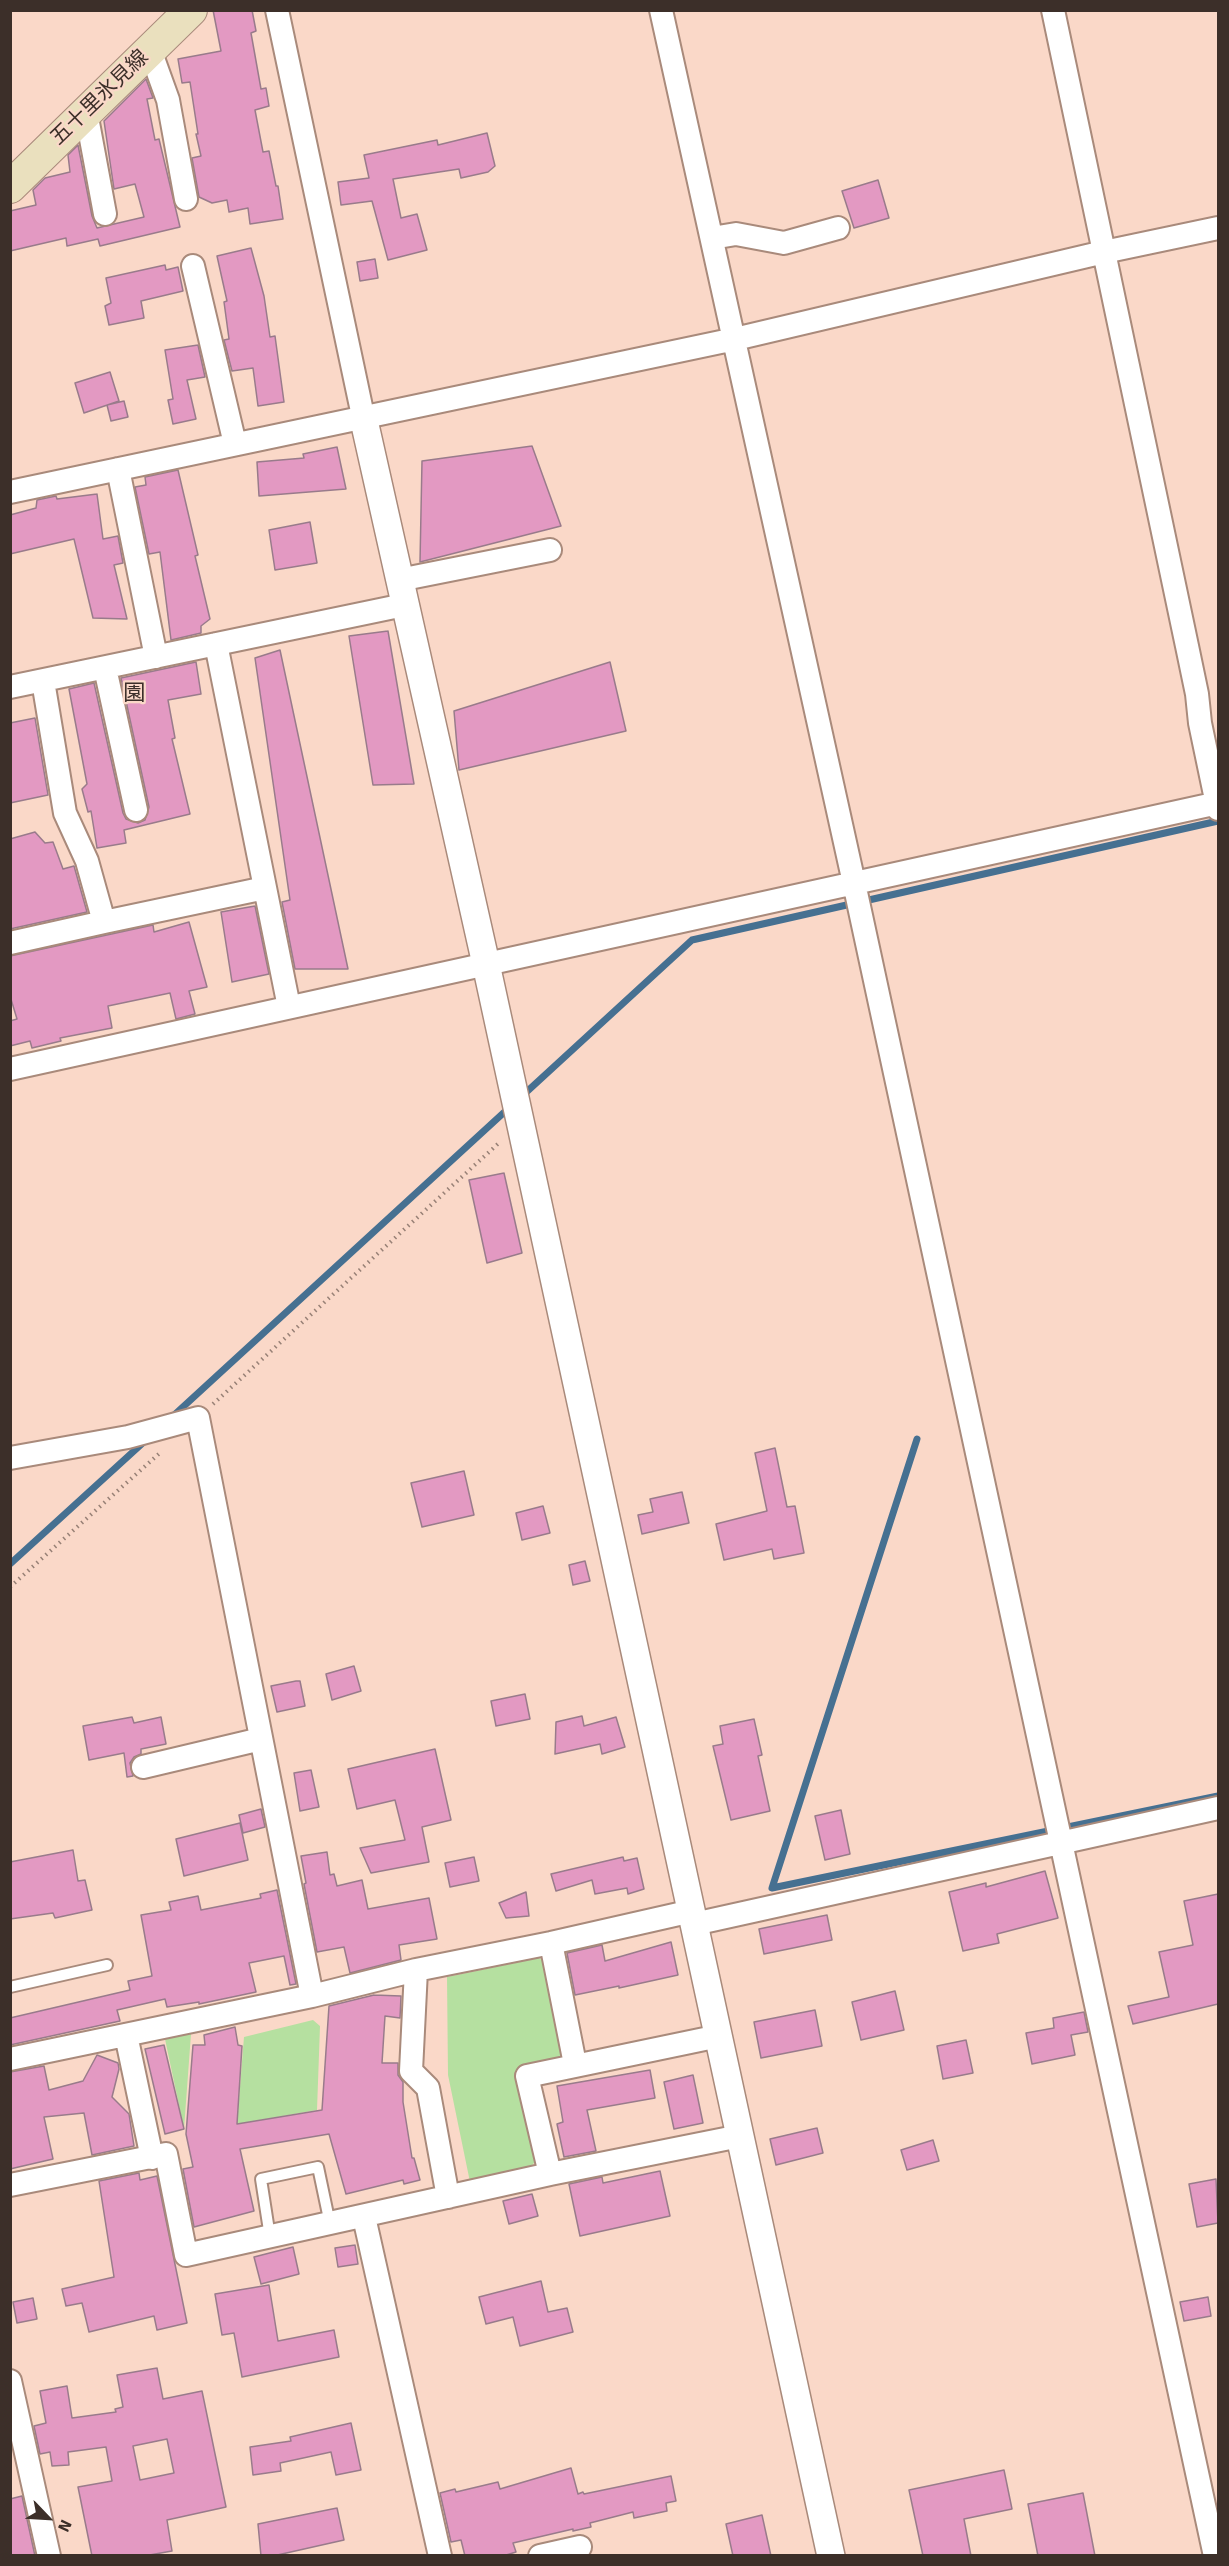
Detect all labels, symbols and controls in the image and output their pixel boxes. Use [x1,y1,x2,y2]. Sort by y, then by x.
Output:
street label: 五十里氷見線 [46,45,154,151]
district label: 園 [123,681,145,707]
north arrow [18,2488,78,2548]
text: N [53,2516,76,2535]

